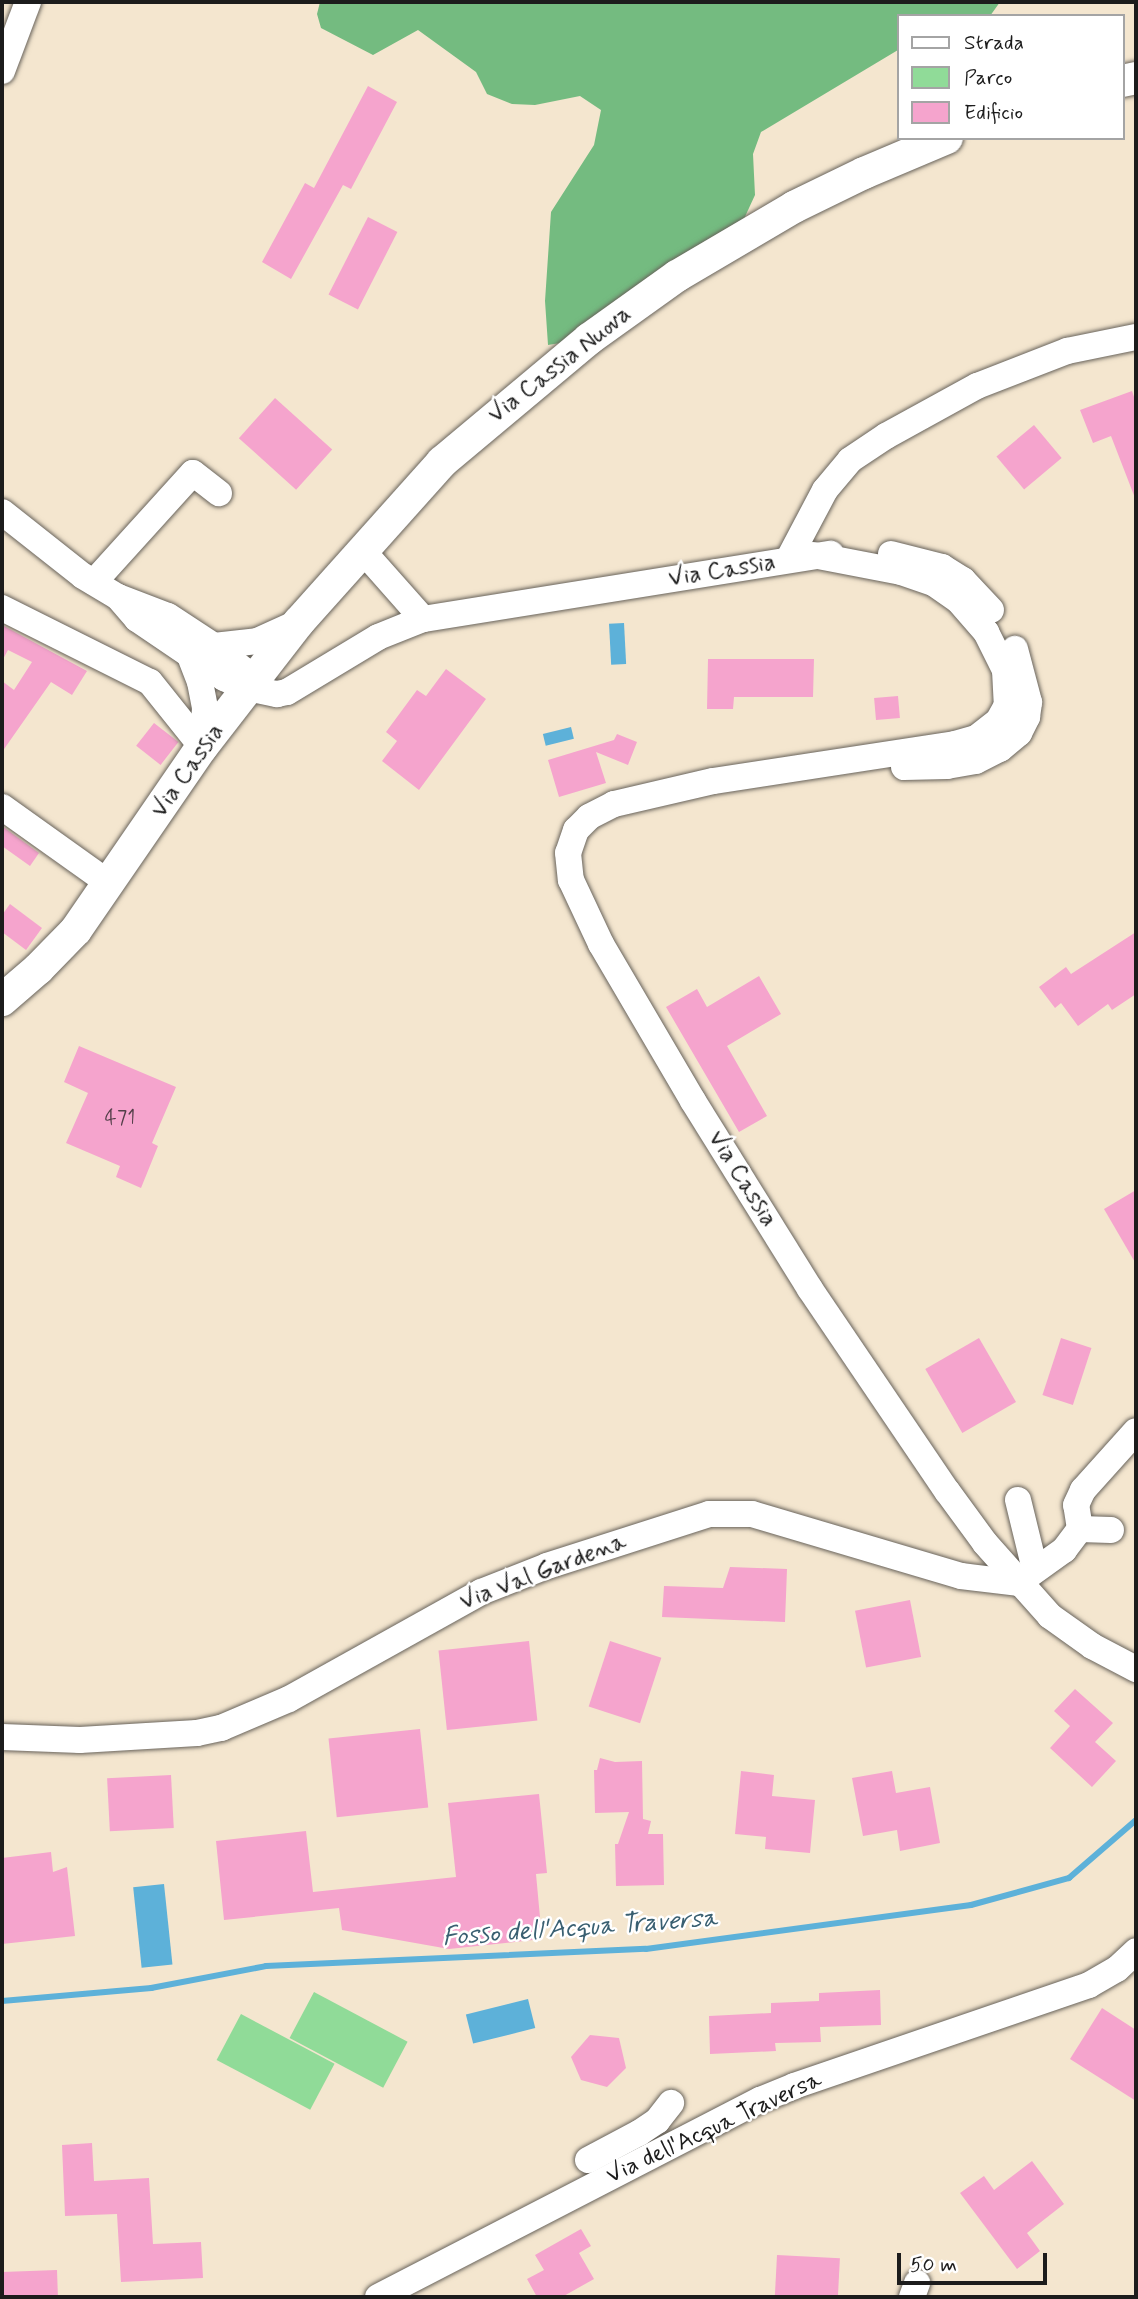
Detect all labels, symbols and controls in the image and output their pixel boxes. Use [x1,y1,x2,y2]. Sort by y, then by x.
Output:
legend [897,14,1124,140]
text: Strada [964,29,1024,57]
text: Parco [964,64,1012,92]
text: Edificio [964,99,1023,127]
street label: Via Cassia Nuova [483,300,637,430]
street label: Via Cassia [666,548,778,594]
street label: Via Cassia [145,718,231,824]
house number: 471 [105,1105,135,1131]
street label: Via Cassia [701,1125,783,1233]
street label: Via Val Gardena [461,1529,625,1615]
water label: Fosso dell'Acqua Traversa [441,1904,719,1954]
street label: Via dell'Acqua Traversa [602,2065,826,2191]
scale bar [900,2240,1050,2284]
text: 50 m [910,2251,957,2279]

